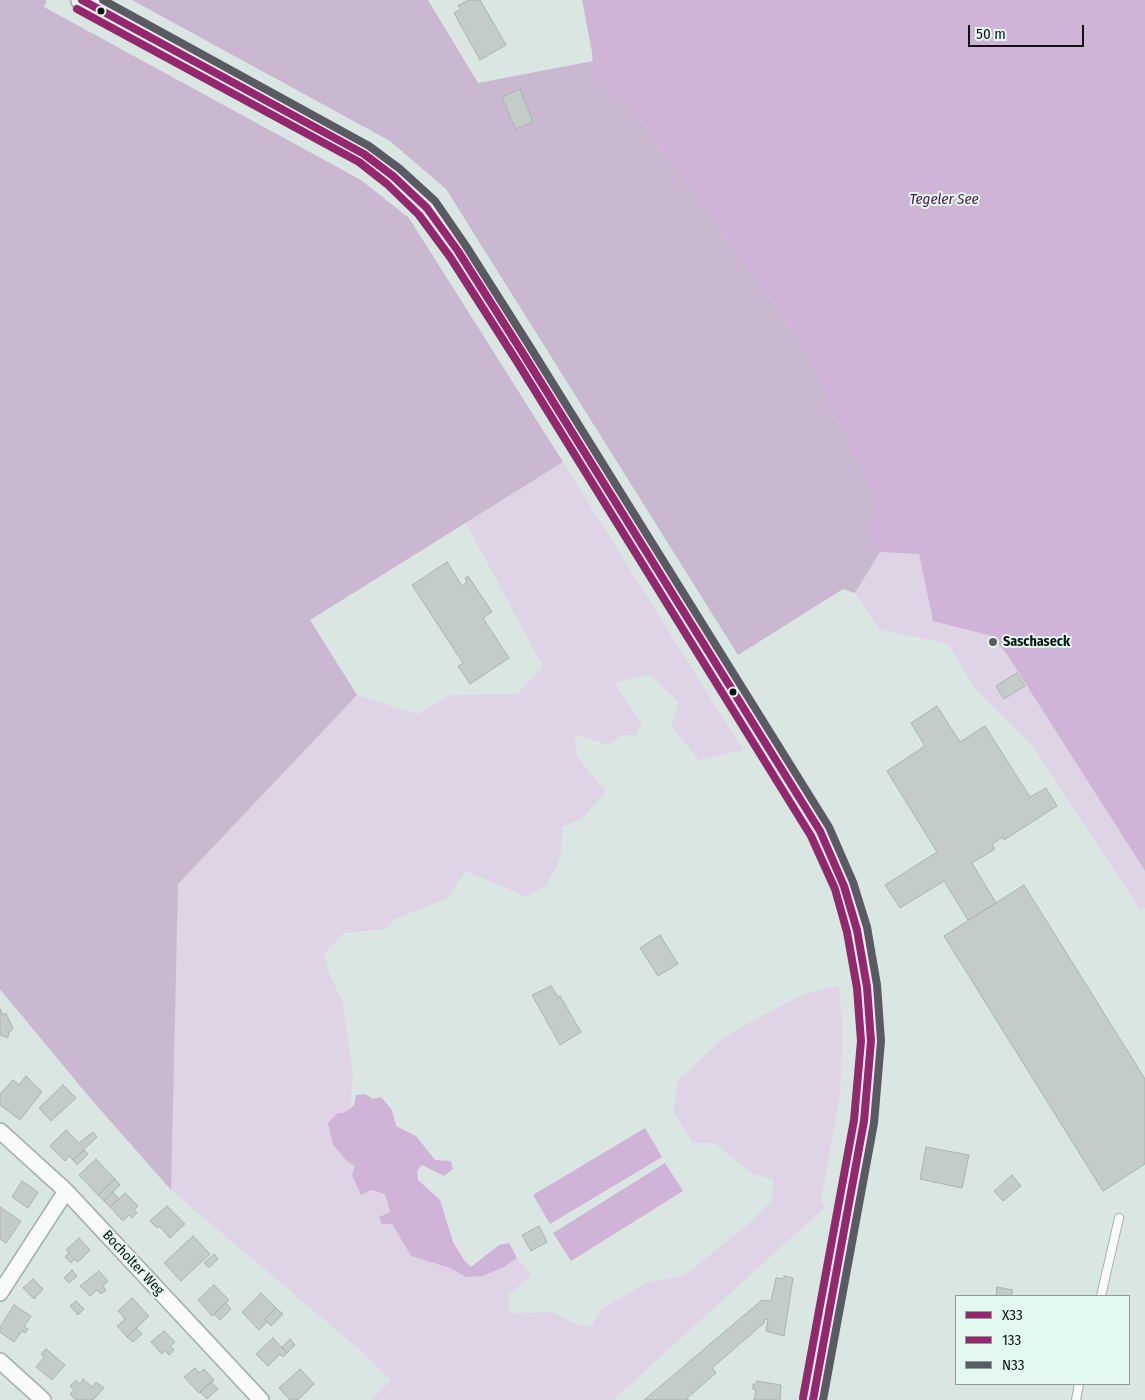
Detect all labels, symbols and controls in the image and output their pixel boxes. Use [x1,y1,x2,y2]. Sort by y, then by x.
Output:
unlabelled marker [96,6,106,16]
scale bar [970,15,1086,47]
text: 50 m [976,25,1006,43]
water label: Tegeler See [909,191,979,209]
place label: Saschaseck [1003,634,1070,650]
marker: Saschaseck [987,636,999,648]
unlabelled marker [728,687,738,697]
street label: Bocholter Weg [99,1227,167,1299]
legend [955,1295,1130,1385]
text: X33 [1002,1306,1023,1324]
text: 133 [1002,1331,1021,1349]
text: N33 [1002,1356,1025,1374]

